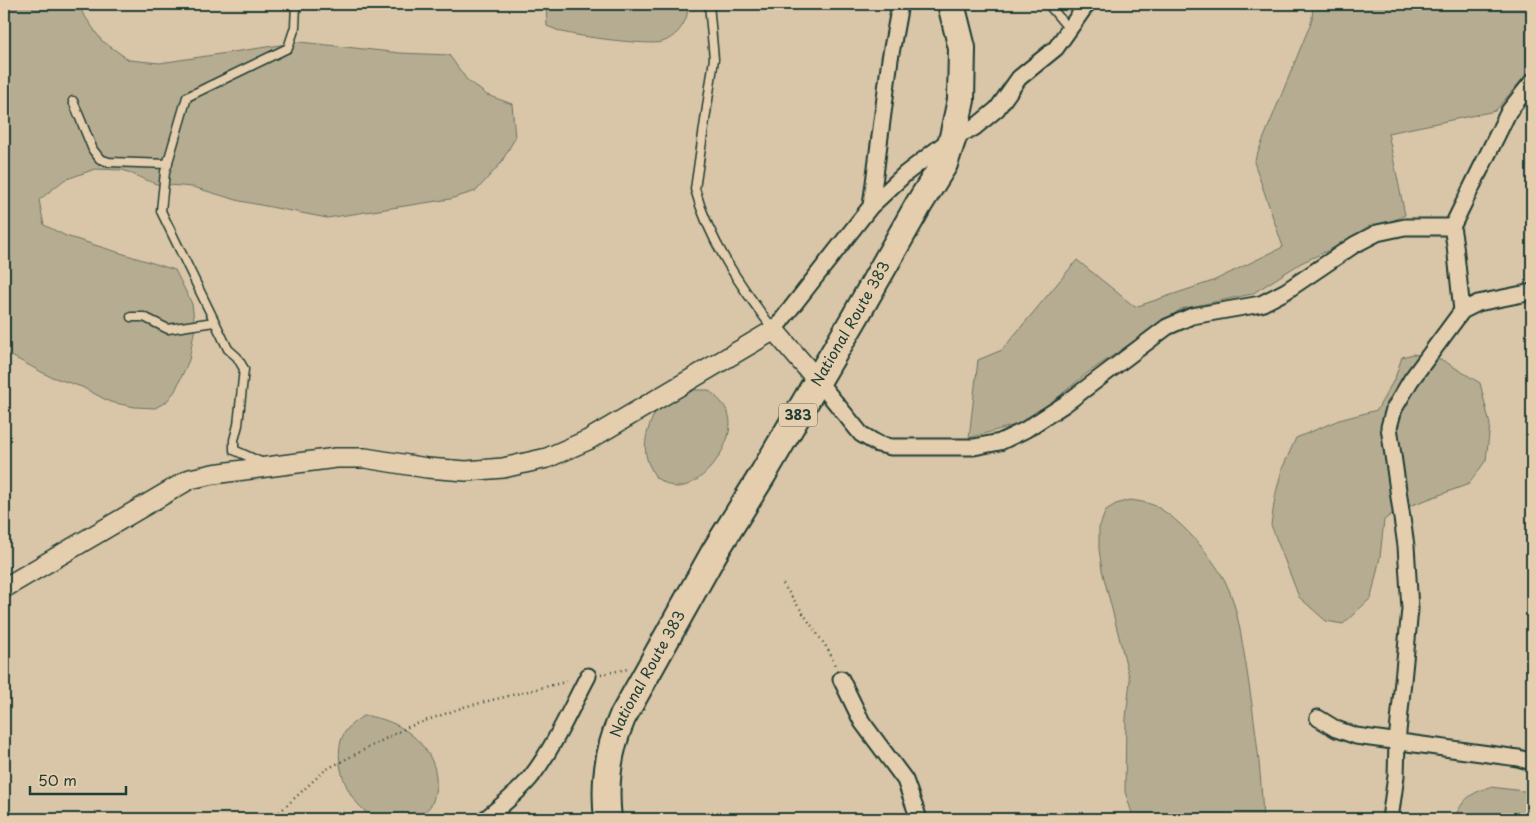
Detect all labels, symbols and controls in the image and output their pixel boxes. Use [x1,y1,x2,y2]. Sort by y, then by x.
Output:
street label: National Route 383 [804,256,895,390]
road number: 383 [779,404,817,426]
street label: National Route 383 [603,606,690,740]
scale bar [30,763,126,795]
text: 50 m [38,768,77,791]

